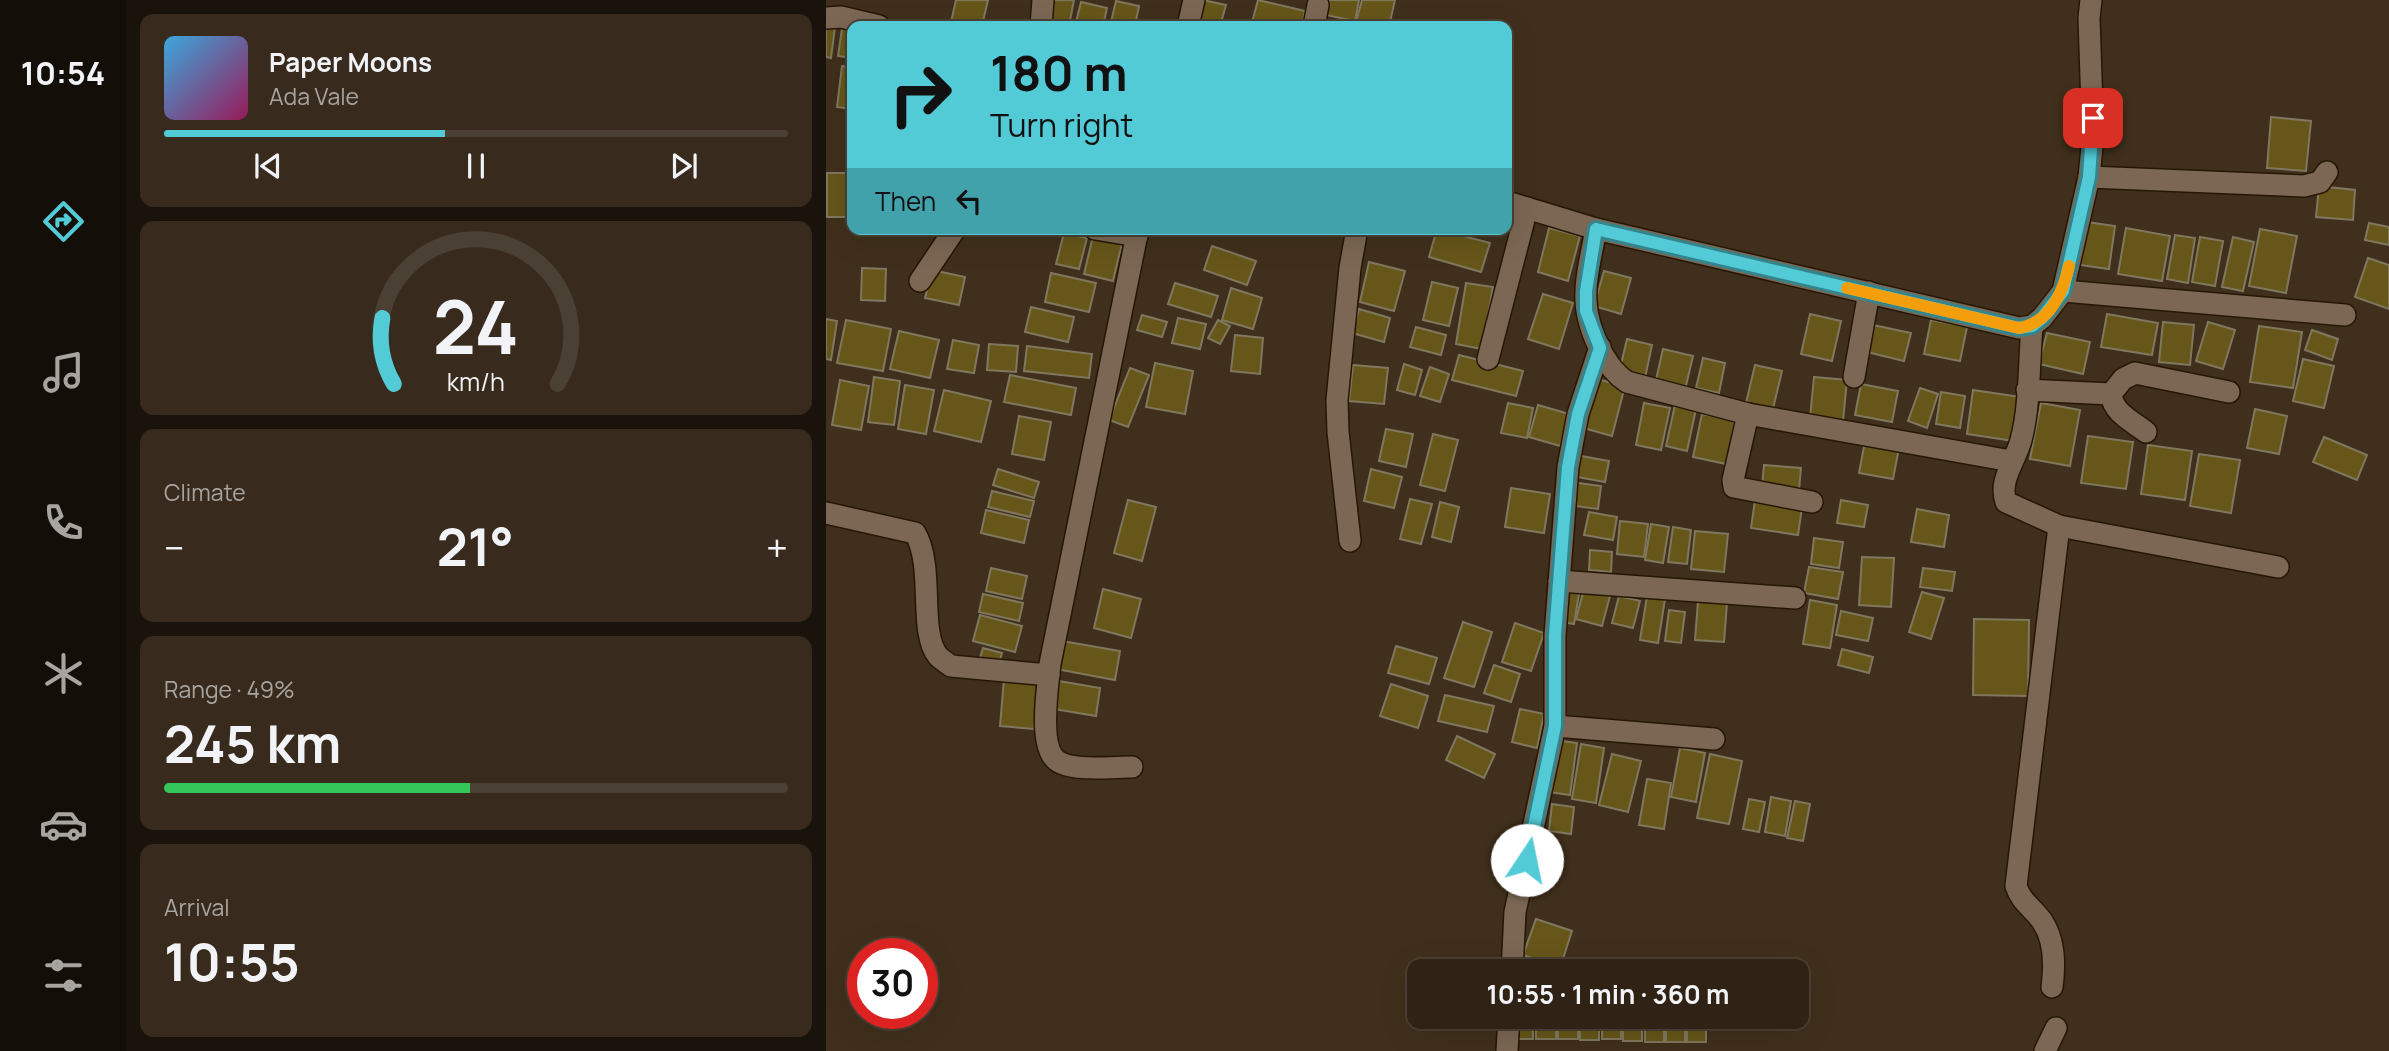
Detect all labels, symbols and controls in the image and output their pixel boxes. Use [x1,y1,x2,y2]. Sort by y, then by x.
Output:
text: 180 m [990,39,1128,106]
text: Paper Moons [269,44,432,80]
icon: right [875,49,966,140]
text: 10:54 [21,51,105,95]
text: Ada Vale [269,80,359,112]
pin [2063,88,2123,148]
icon: arrive [2074,99,2112,137]
text: Turn right [990,103,1133,147]
icon: previous [249,147,287,185]
icon: pause [457,147,495,185]
icon: next [665,147,703,185]
icon: left [950,182,988,220]
text: Then [875,183,936,219]
icon: directions [39,197,88,246]
text: 24 [433,277,519,377]
icon: music [39,348,88,397]
text: km/h [447,364,505,399]
text: Climate [164,476,246,508]
icon: phone [39,498,88,547]
text: 21° [437,511,514,582]
text: − [164,521,185,573]
text: + [766,521,788,573]
icon: climate [39,649,88,698]
text: Range · 49% [164,673,295,705]
text: 245 km [164,708,341,779]
icon: car [39,800,88,849]
position arrow [1490,823,1564,897]
text: Arrival [164,891,230,923]
text: 10:55 [164,926,300,997]
speed limit sign: 30 [847,938,938,1029]
icon: filters [39,951,88,1000]
text: 10:55 · 1 min · 360 m [1486,976,1730,1012]

